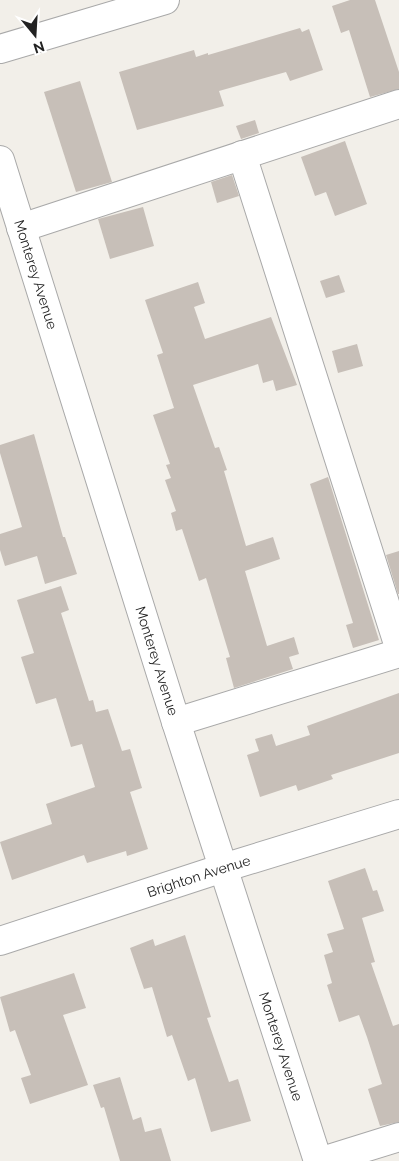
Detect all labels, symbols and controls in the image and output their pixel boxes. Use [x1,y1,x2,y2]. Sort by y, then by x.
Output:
north arrow [10,10,60,60]
text: N [31,38,47,57]
street label: Monterey Avenue [11,218,60,331]
street label: Monterey Avenue [132,604,182,718]
street label: Brighton Avenue [145,852,252,900]
street label: Monterey Avenue [256,990,306,1103]

